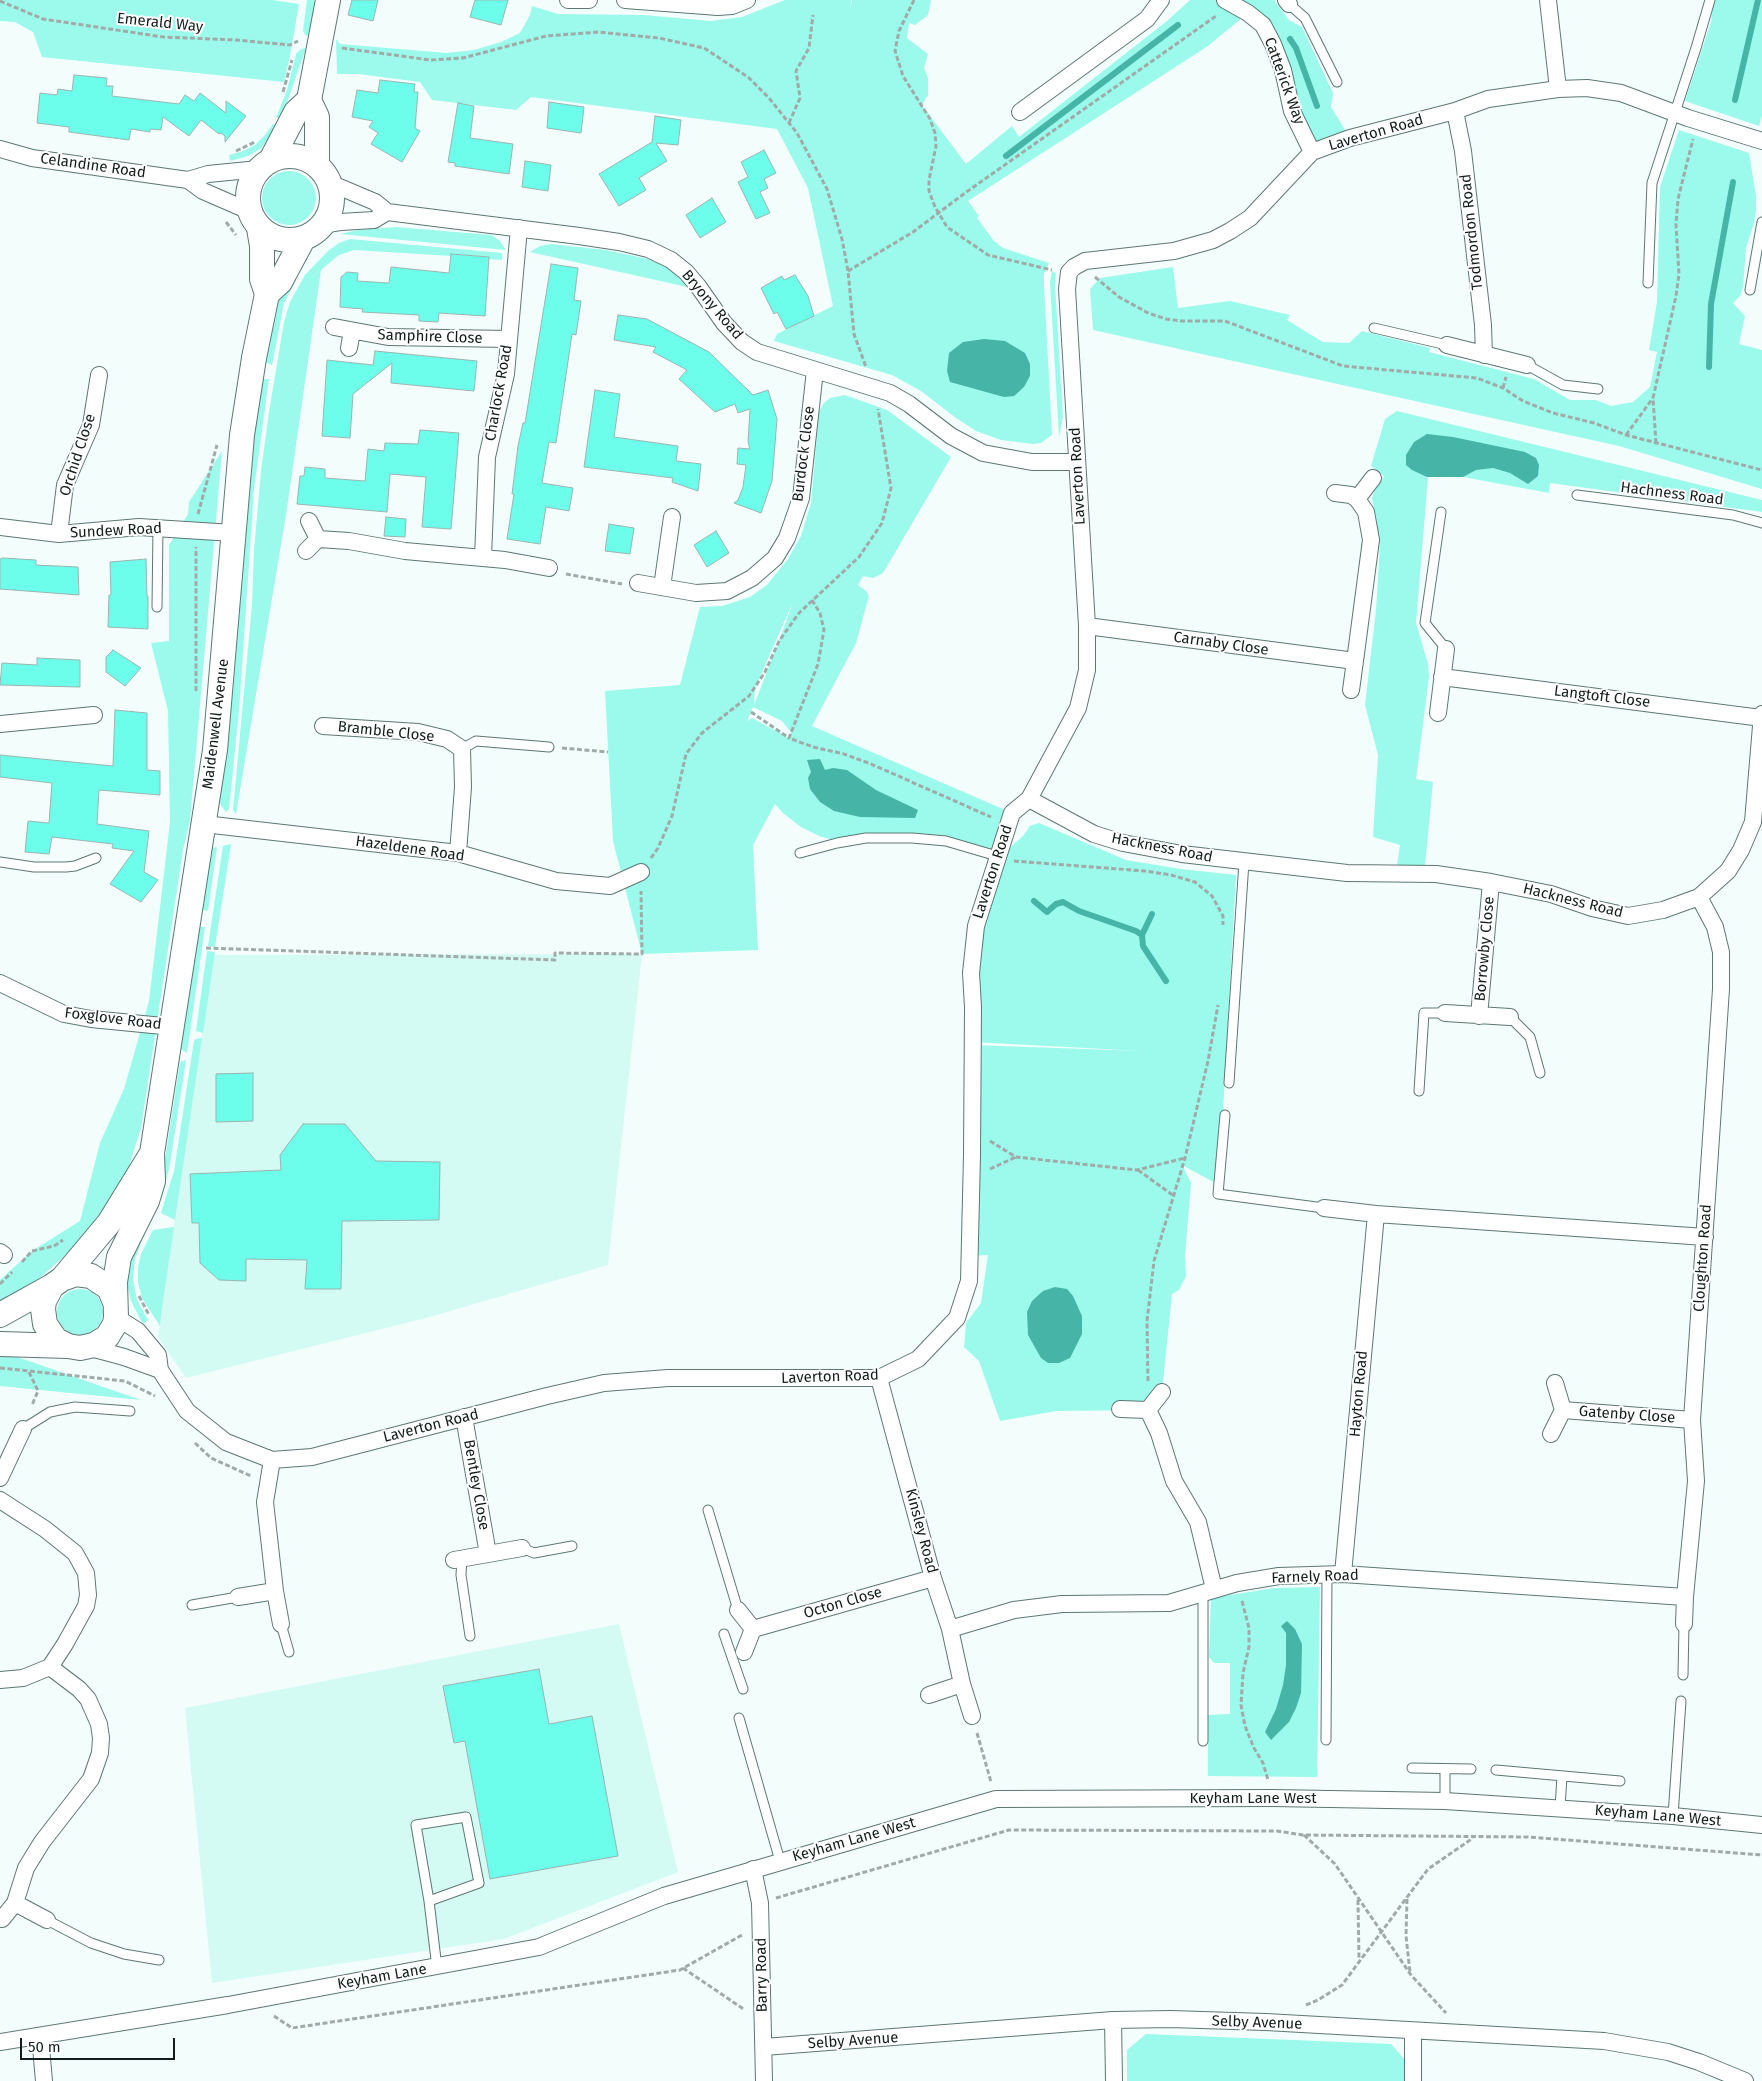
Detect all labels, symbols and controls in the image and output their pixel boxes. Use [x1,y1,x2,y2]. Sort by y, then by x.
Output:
street label: Emerald Way [116,10,204,36]
street label: Catterick Way [1260,35,1308,127]
street label: Laverton Road [1326,111,1426,155]
street label: Celandine Road [39,150,147,182]
street label: Todmordon Road [1457,173,1487,291]
street label: Bryony Road [678,266,746,344]
street label: Samphire Close [377,326,483,348]
street label: Charlock Road [482,343,516,443]
street label: Burdock Close [789,405,819,503]
street label: Orchid Close [56,412,100,498]
street label: Laverton Road [1066,427,1090,525]
street label: Hachness Road [1619,479,1725,509]
street label: Sundew Road [70,520,162,542]
street label: Carnaby Close [1172,628,1270,660]
street label: Maidenwell Avenue [199,658,233,790]
street label: Langtoft Close [1553,682,1651,712]
street label: Bramble Close [337,718,435,746]
street label: Laverton Road [969,823,1017,921]
street label: Hackness Road [1110,829,1214,867]
street label: Hazeldene Road [354,832,466,866]
street label: Hackness Road [1521,880,1625,922]
street label: Borrowby Close [1471,896,1499,1002]
street label: Foxglove Road [64,1004,162,1034]
street label: Cloughton Road [1690,1204,1716,1312]
street label: Hayton Road [1346,1350,1372,1438]
street label: Laverton Road [781,1366,879,1388]
street label: Gatenby Close [1578,1403,1676,1427]
street label: Laverton Road [381,1405,481,1447]
street label: Bentley Close [459,1438,493,1532]
street label: Kinsley Road [901,1487,941,1575]
street label: Farnely Road [1271,1566,1359,1588]
street label: Octon Close [802,1583,884,1623]
street label: Keyham Lane West [1189,1790,1317,1808]
street label: Keyham Lane West [1594,1801,1722,1831]
street label: Keyham Lane West [790,1814,918,1866]
street label: Barry Road [752,1937,772,2013]
street label: Keyham Lane [336,1960,428,1994]
street label: Selby Avenue [1211,2012,1303,2034]
scale bar [22,2028,178,2060]
street label: Selby Avenue [807,2029,899,2053]
text: 50 m [28,2038,61,2056]

